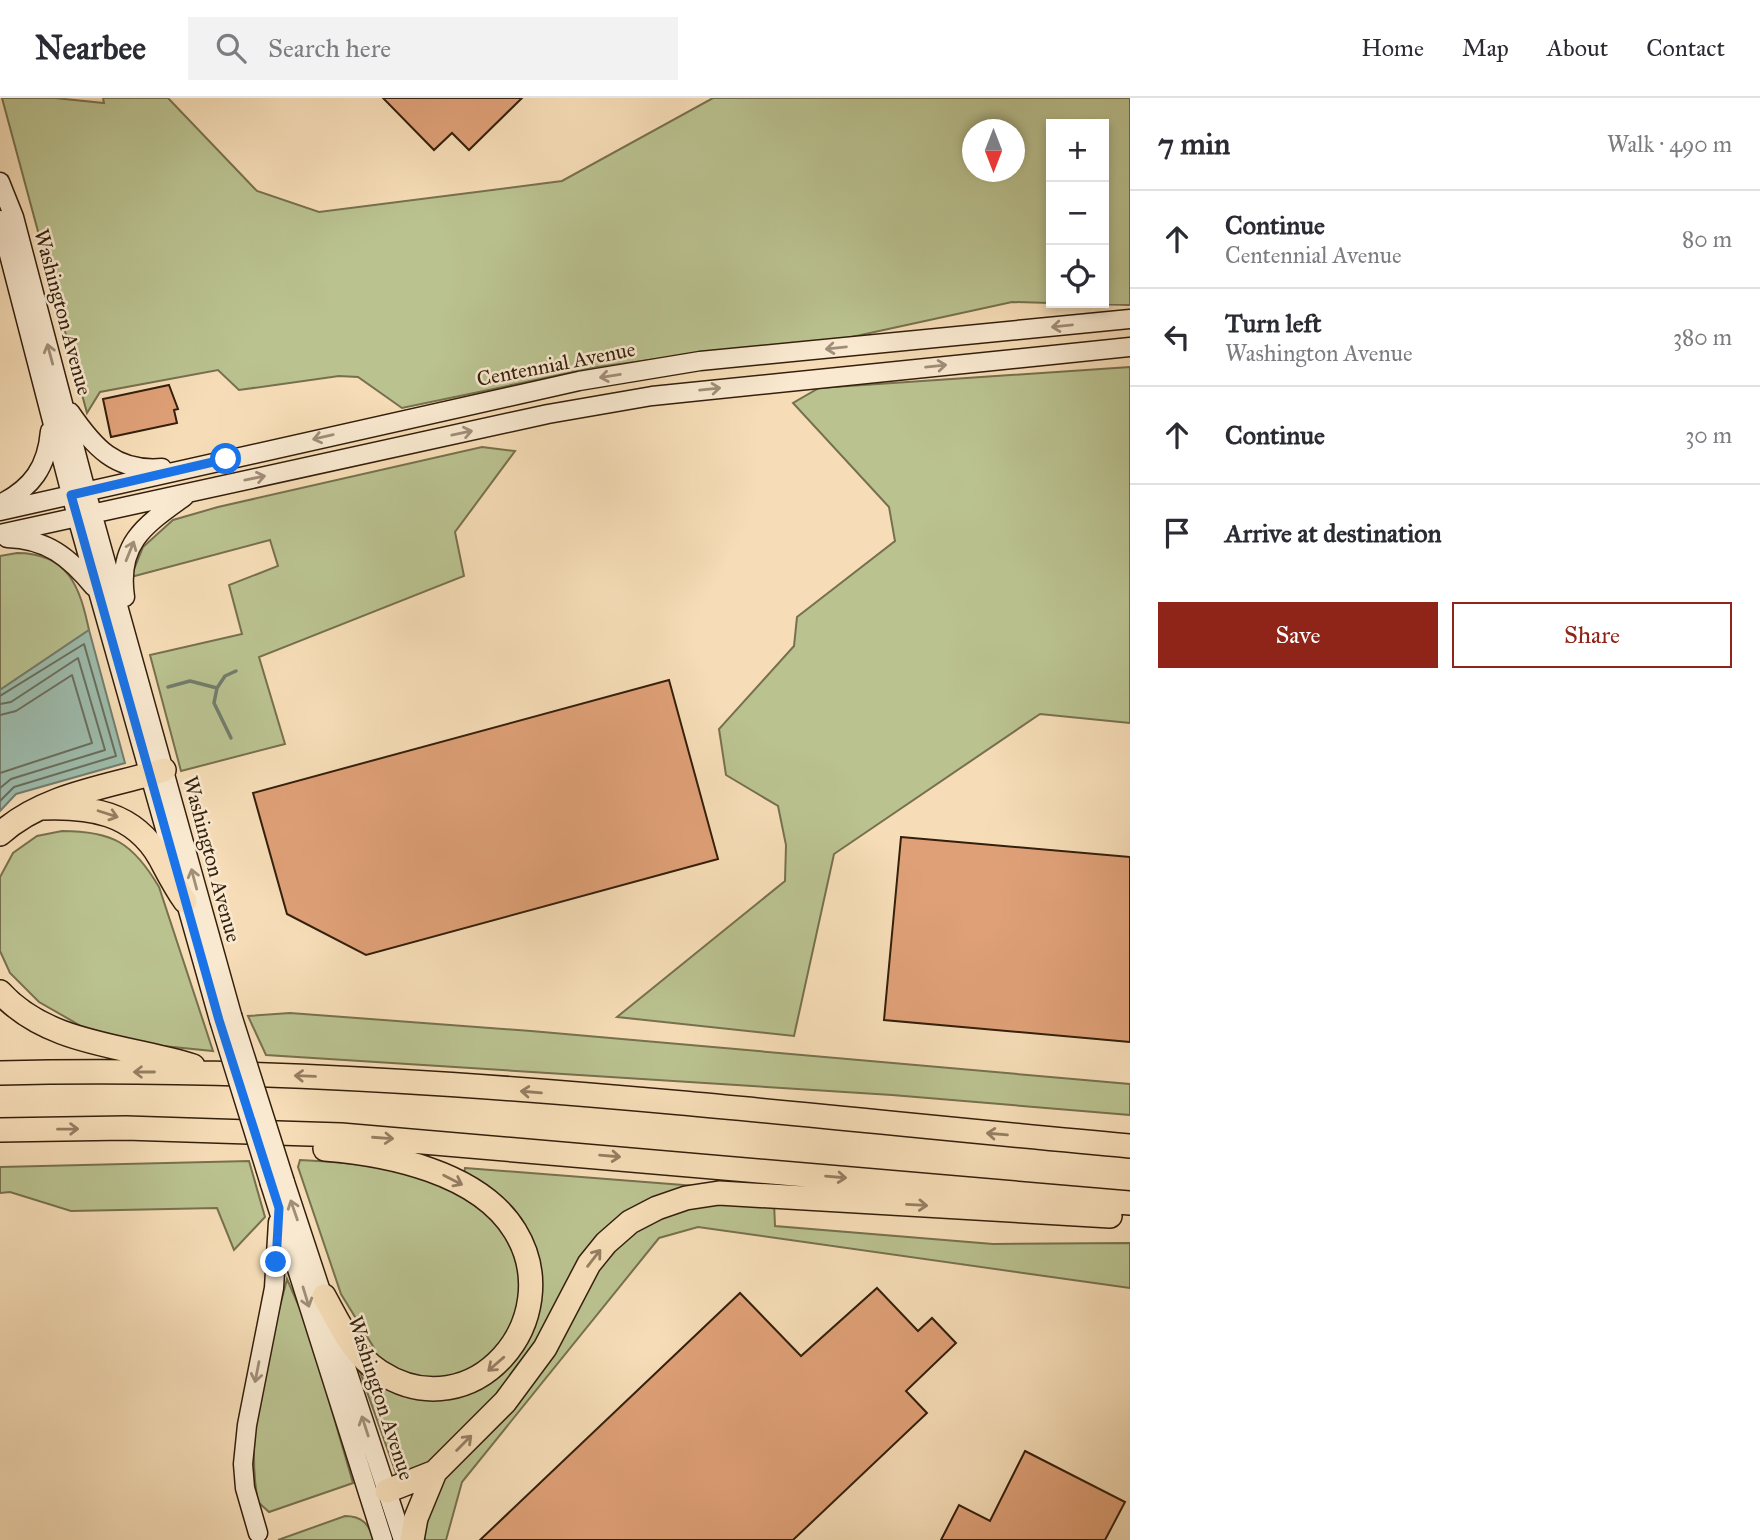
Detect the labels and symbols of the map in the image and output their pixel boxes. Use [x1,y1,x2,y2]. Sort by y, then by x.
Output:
north arrow [962,119,1025,182]
street label: Washington Avenue [28,226,98,398]
one-way arrow [1051,319,1074,332]
street label: Centennial Avenue [474,336,638,392]
one-way arrow [825,342,847,355]
one-way arrow [43,343,56,365]
one-way arrow [925,359,947,372]
one-way arrow [599,370,622,383]
one-way arrow [698,382,721,395]
one-way arrow [450,426,473,439]
one-way arrow [312,431,335,444]
route start [210,443,241,474]
one-way arrow [243,471,266,485]
one-way arrow [124,541,137,562]
street label: Washington Avenue [177,773,247,945]
one-way arrow [97,809,119,821]
one-way arrow [187,868,200,891]
one-way arrow [133,1065,156,1079]
one-way arrow [293,1069,316,1082]
one-way arrow [521,1085,543,1098]
one-way arrow [56,1122,79,1135]
one-way arrow [986,1127,1008,1140]
one-way arrow [371,1132,394,1145]
one-way arrow [598,1150,620,1163]
one-way arrow [824,1170,847,1183]
one-way arrow [442,1174,463,1188]
one-way arrow [287,1199,300,1221]
one-way arrow [905,1199,927,1212]
route end [260,1246,291,1277]
one-way arrow [586,1250,601,1268]
one-way arrow [301,1285,314,1307]
street label: Washington Avenue [342,1313,420,1484]
one-way arrow [487,1356,505,1372]
one-way arrow [250,1360,264,1383]
one-way arrow [358,1415,371,1437]
one-way arrow [455,1434,472,1451]

